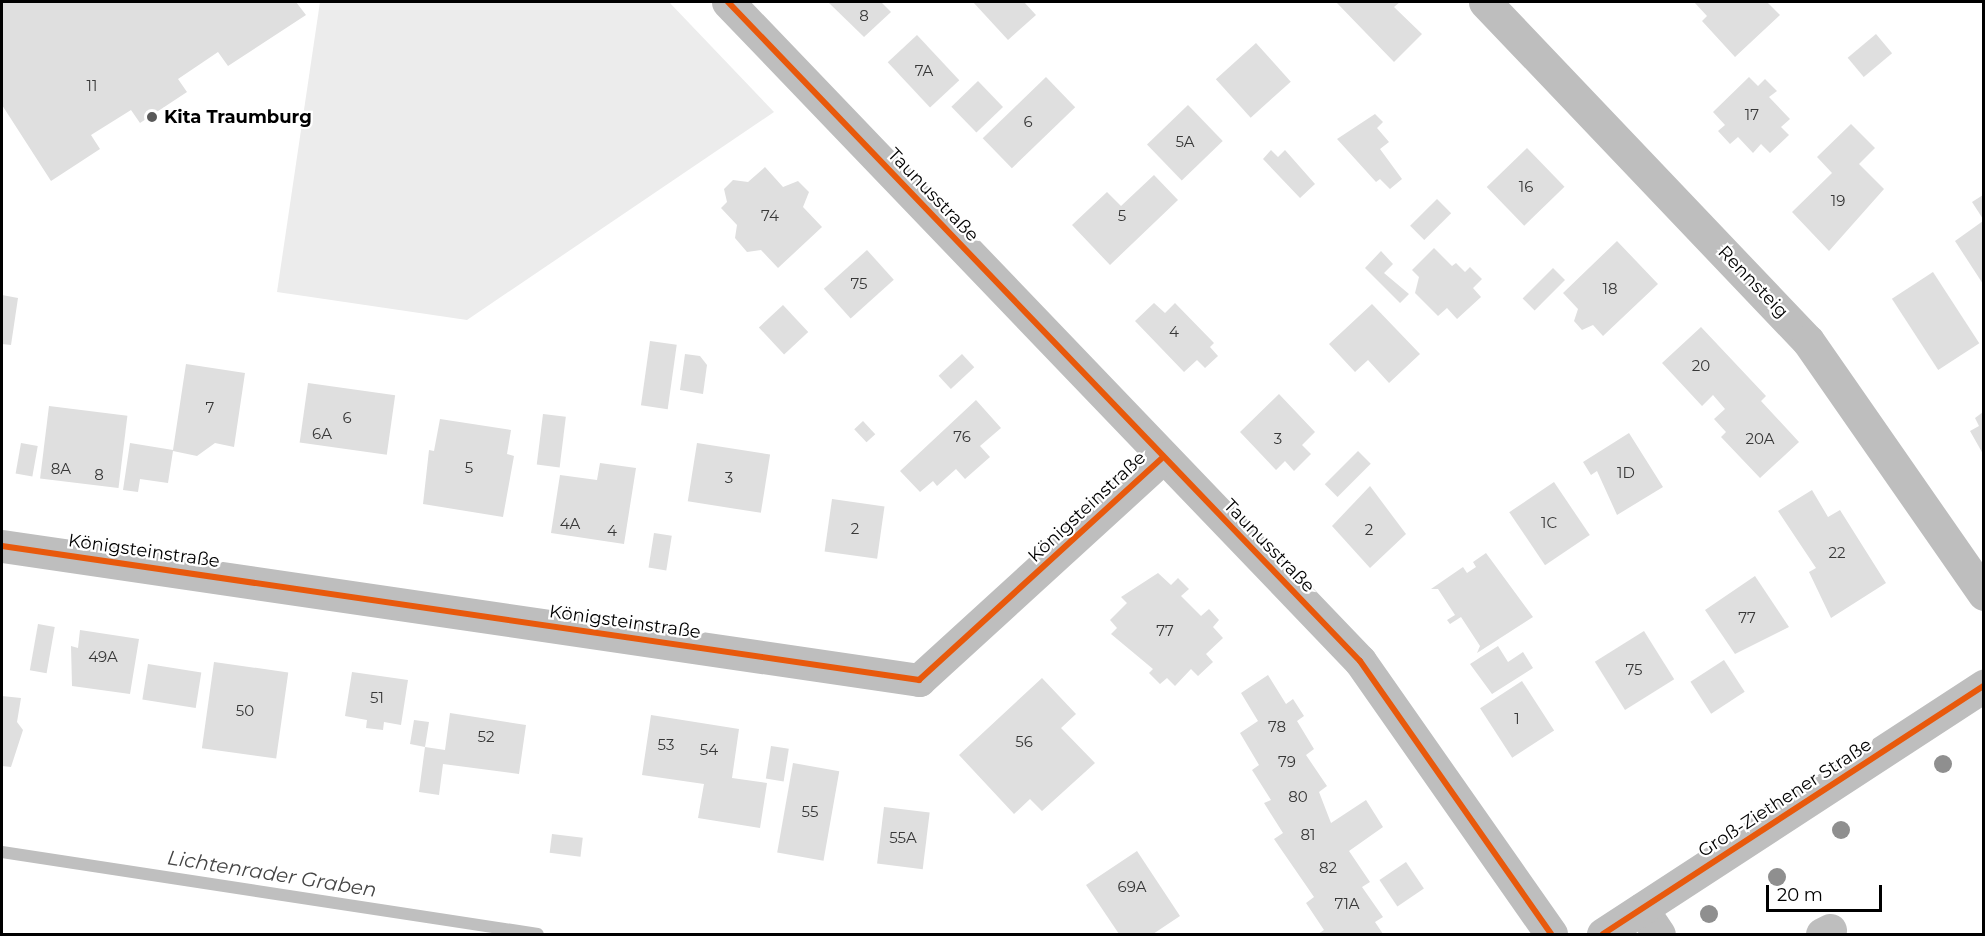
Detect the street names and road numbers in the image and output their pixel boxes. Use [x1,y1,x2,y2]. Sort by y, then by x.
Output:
street label: Taunusstraße [883,144,983,246]
street label: Rennsteig [1713,241,1793,323]
street label: Königsteinstraße [1024,447,1150,567]
street label: Taunusstraße [1219,495,1319,597]
street label: Königsteinstraße [67,530,221,572]
street label: Königsteinstraße [548,601,702,643]
street label: Groß-Ziethener Straße [1694,734,1876,862]

